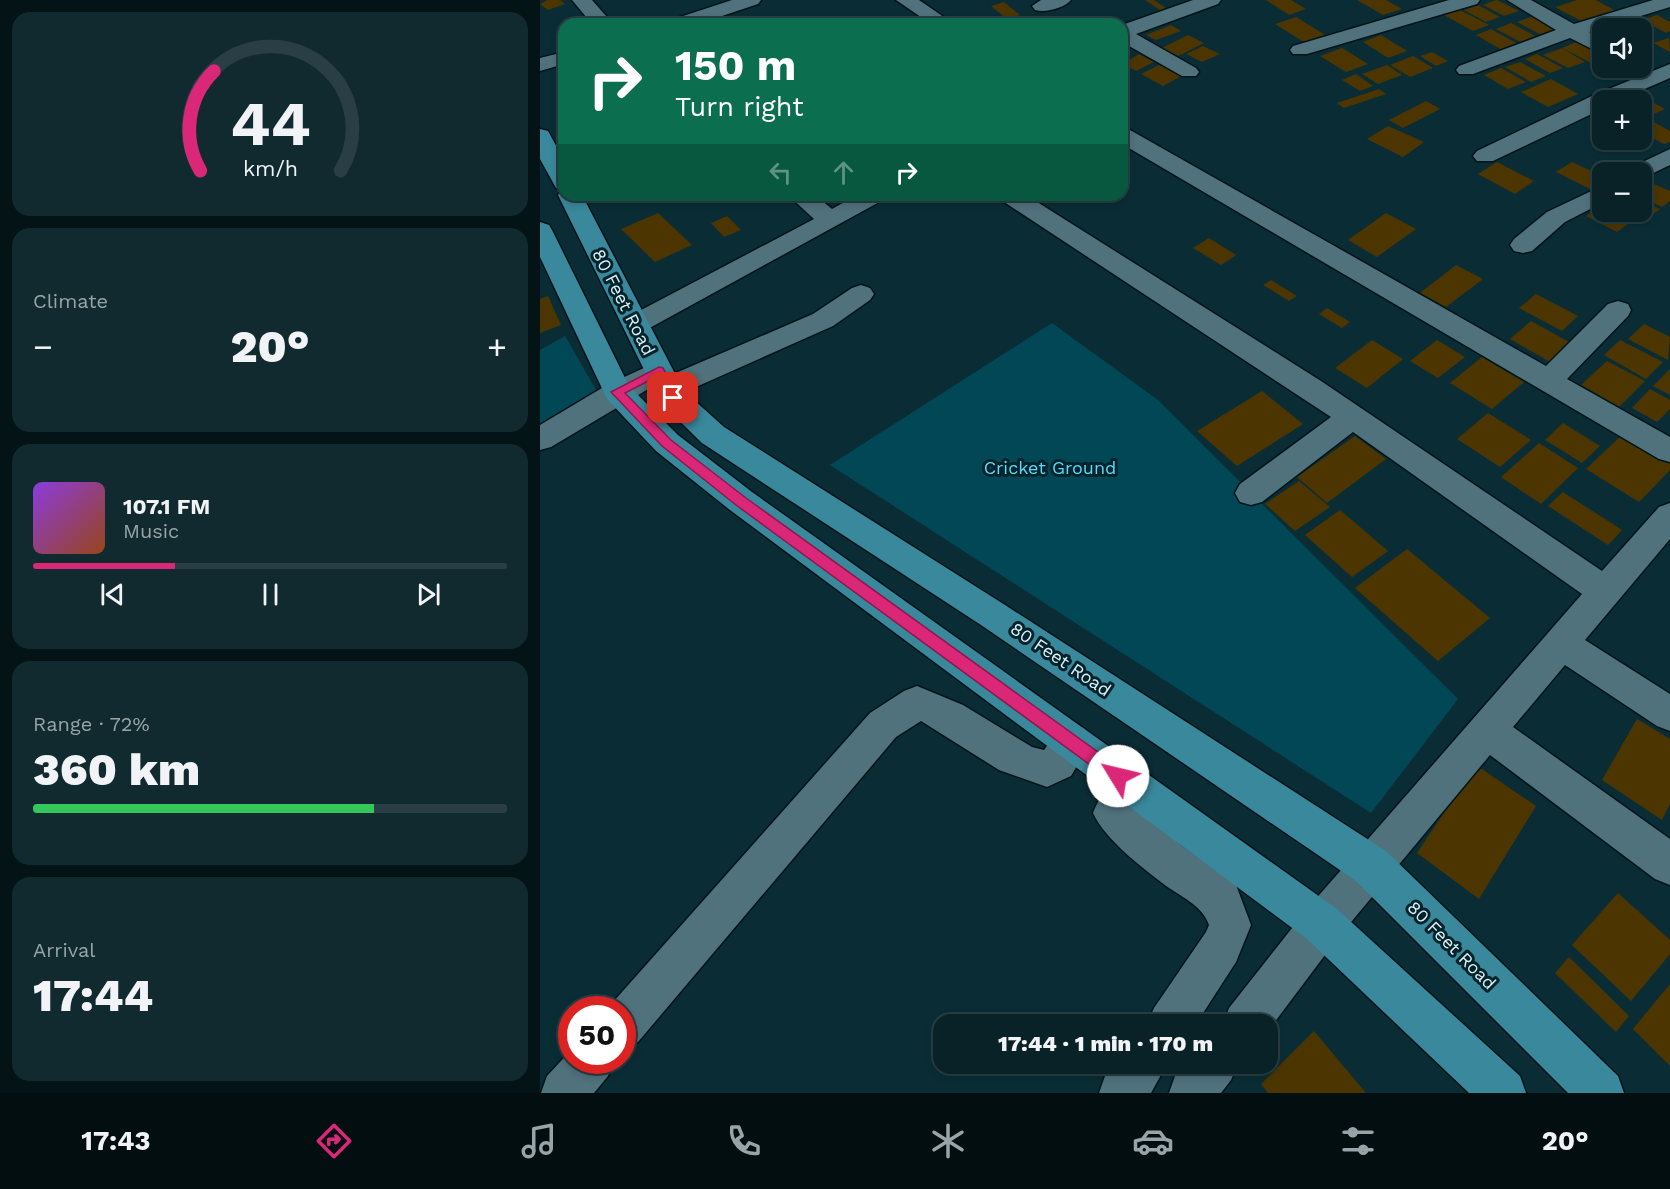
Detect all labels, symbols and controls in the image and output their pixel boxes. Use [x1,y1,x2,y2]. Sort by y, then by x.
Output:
map controls [1592,18,1652,222]
button: sound [1592,18,1652,78]
text: 150 m [675,41,796,90]
icon: right [576,42,654,120]
text: 44 [230,87,310,160]
button: + [1592,90,1652,150]
text: Turn right [675,91,804,123]
text: km/h [242,156,298,181]
icon: left [764,156,797,189]
icon: ahead [827,156,860,189]
icon: right [890,156,923,189]
button: − [1592,162,1652,222]
street label: 80 Feet Road [588,245,660,359]
text: Climate [33,289,108,313]
text: 20° [230,320,310,373]
text: − [33,327,53,366]
text: + [487,327,507,366]
pin [647,372,698,423]
icon: arrive [656,381,689,414]
park label: Cricket Ground [984,457,1116,478]
text: 107.1 FM [123,494,210,519]
text: Music [123,519,179,543]
icon: previous [96,578,129,611]
icon: pause [254,578,287,611]
icon: next [412,578,445,611]
street label: 80 Feet Road [1007,618,1115,700]
text: Range · 72% [33,712,150,736]
text: 360 km [33,743,200,796]
position arrow [1086,744,1150,808]
street label: 80 Feet Road [1403,896,1501,994]
text: Arrival [33,938,95,962]
text: 17:44 [33,969,153,1022]
speed limit sign: 50 [558,996,636,1074]
text: 17:44 · 1 min · 170 m [998,1031,1213,1056]
icon: directions [313,1120,355,1162]
icon: music [518,1120,560,1162]
icon: phone [723,1120,765,1162]
icon: climate [927,1120,969,1162]
icon: car [1132,1120,1174,1162]
icon: filters [1337,1120,1379,1162]
text: 17:43 [81,1125,151,1157]
text: 20° [1542,1125,1589,1157]

